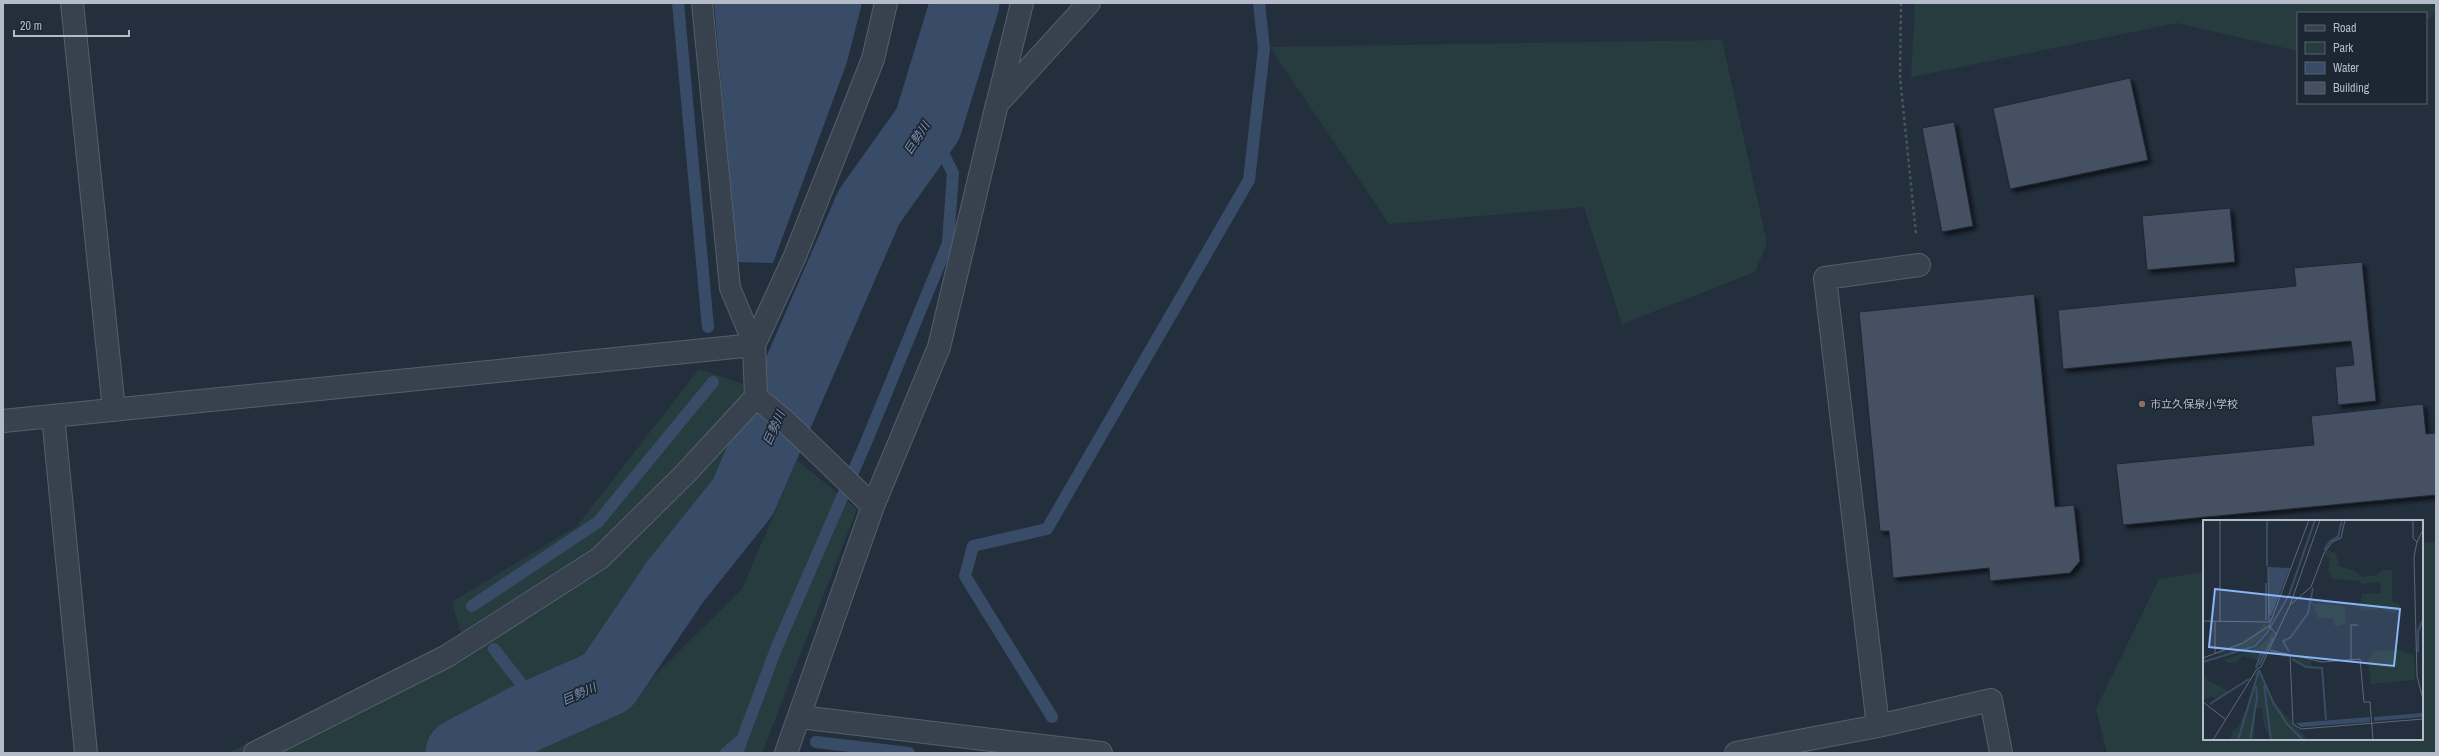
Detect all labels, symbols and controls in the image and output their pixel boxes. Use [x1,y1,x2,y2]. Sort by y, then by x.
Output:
scale bar [14,12,129,38]
legend [2297,12,2427,104]
text: 20 m [20,18,42,34]
text: Road [2333,20,2357,36]
text: Park [2333,40,2353,56]
text: Water [2333,60,2360,76]
text: Building [2333,80,2370,96]
water label: 巨勢川 [900,117,935,157]
place label: 市立久保泉小学校 [2150,397,2238,411]
marker: 市立久保泉小学校 [2137,399,2147,409]
water label: 巨勢川 [759,406,789,448]
inset map [2203,520,2423,740]
water label: 巨勢川 [559,679,601,709]

